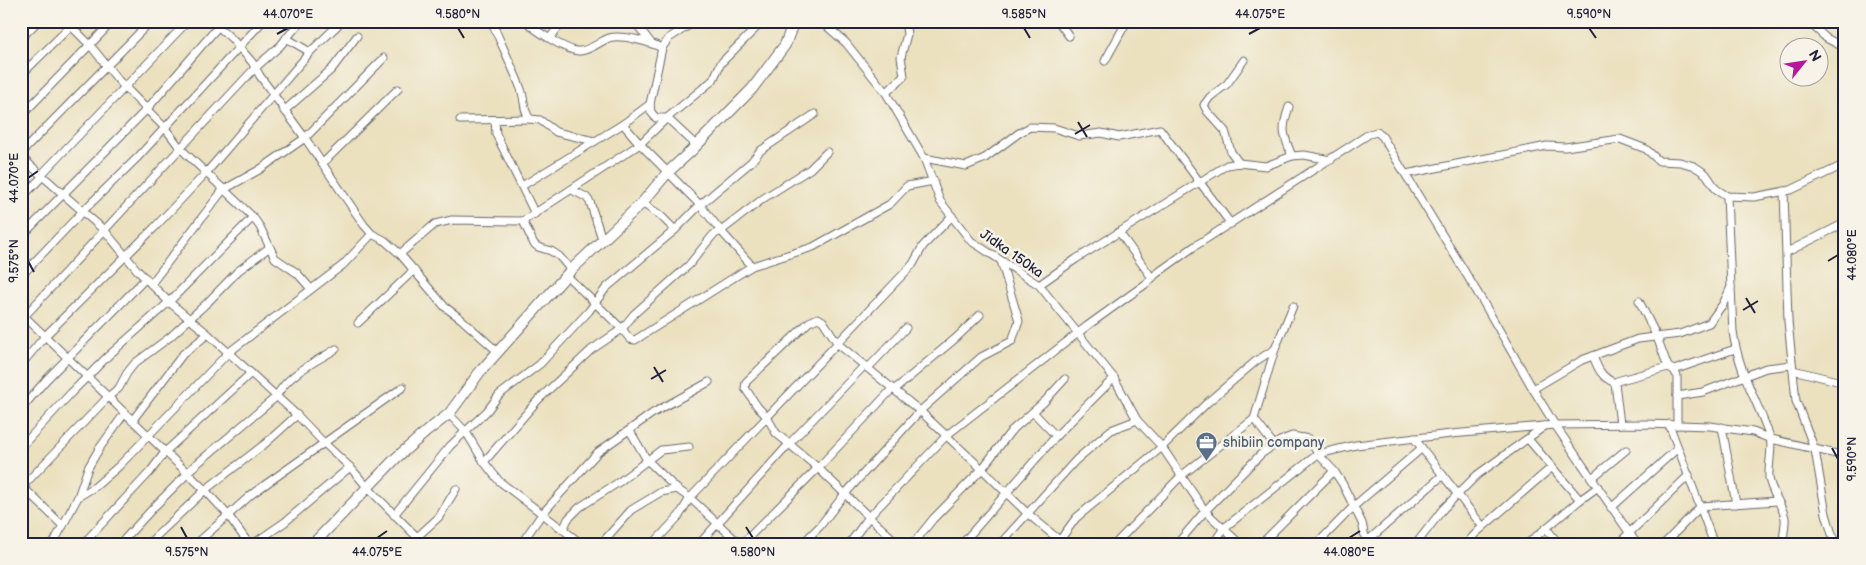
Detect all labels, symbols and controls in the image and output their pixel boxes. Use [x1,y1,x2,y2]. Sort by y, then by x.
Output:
text: 44.070°E [263,7,313,22]
text: 9.580°N [436,7,480,22]
text: 9.585°N [1002,7,1046,22]
text: 44.075°E [1235,7,1285,22]
text: 9.590°N [1567,7,1611,22]
north arrow [1778,38,1828,88]
text: N [1805,47,1825,65]
text: 44.070°E [7,153,22,203]
street label: Jidka 150ka [977,225,1047,281]
text: 44.080°E [1845,229,1860,281]
text: 9.575°N [7,239,22,283]
office icon: shibiin company [1195,430,1219,461]
place label: shibiin company [1223,434,1325,451]
text: 9.590°N [1845,437,1860,481]
text: 9.575°N [165,545,209,560]
text: 44.075°E [352,545,402,560]
text: 9.580°N [731,545,775,560]
text: 44.080°E [1323,545,1375,560]

